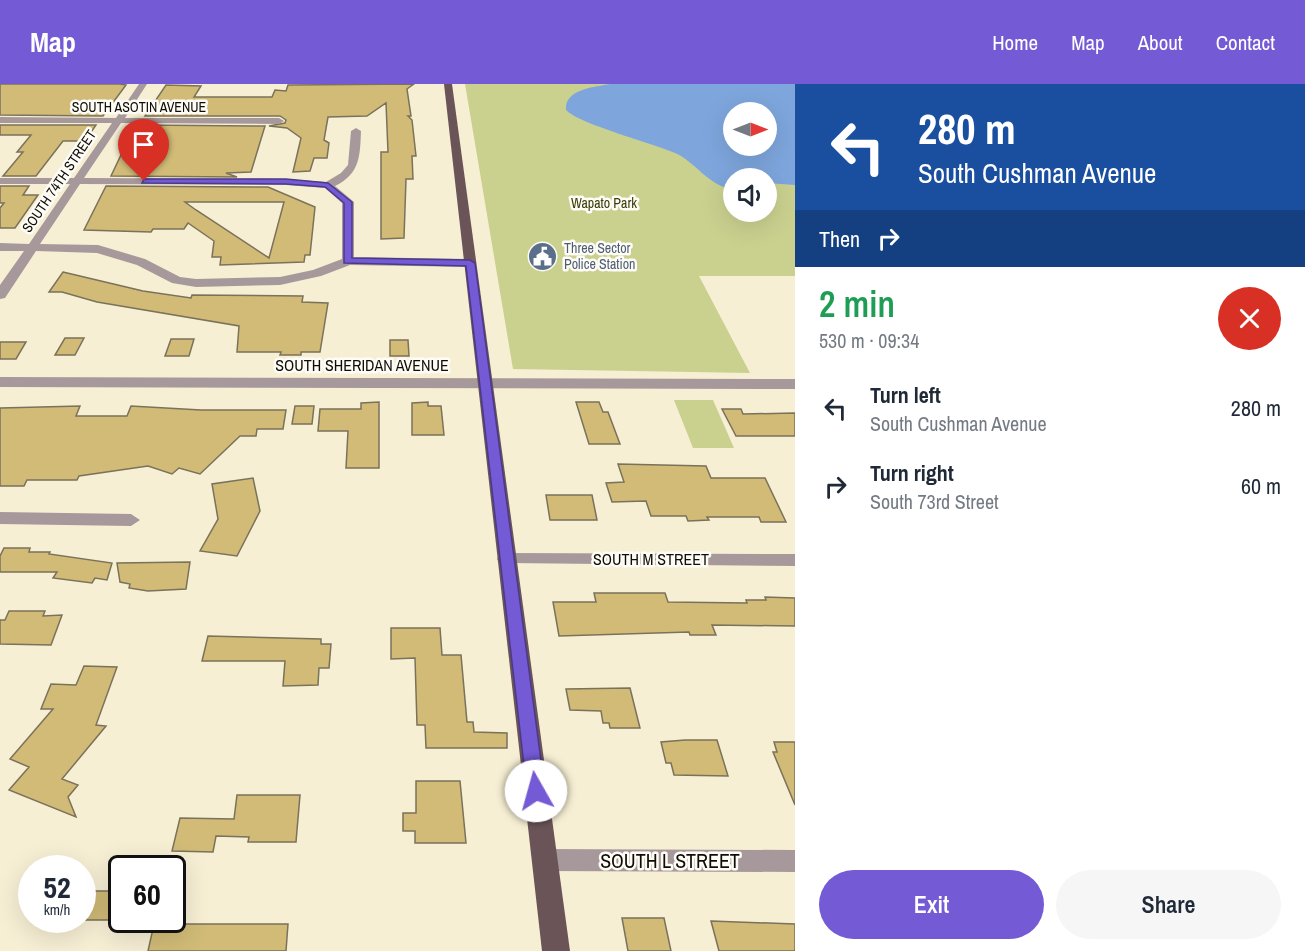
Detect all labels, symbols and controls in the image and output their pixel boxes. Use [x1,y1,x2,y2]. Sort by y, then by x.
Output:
text: Map [30,23,76,61]
text: Home [992,28,1038,57]
text: Map [1071,28,1105,57]
text: About [1138,28,1183,57]
text: Contact [1216,28,1275,57]
street label: SOUTH ASOTIN AVENUE [72,98,206,116]
text: 280 m [918,101,1016,157]
north arrow [723,102,777,156]
map controls [723,102,777,222]
icon: left [819,108,897,186]
pin [118,119,169,181]
street label: SOUTH 74TH STREET [18,126,100,236]
icon: arrive [127,128,160,161]
text: South Cushman Avenue [918,155,1156,191]
button: sound [723,168,777,222]
park label: Wapato Park [571,194,637,212]
icon: right [872,222,905,255]
text: Then [819,224,860,254]
place label: Three Sector Police Station [564,239,635,273]
public building icon: Three Sector Police Station [527,240,559,272]
text: 2 min [819,280,895,328]
button: close [1218,287,1281,350]
text: 530 m · 09:34 [819,327,919,354]
street label: SOUTH SHERIDAN AVENUE [275,354,449,376]
text: Turn left [870,380,941,410]
icon: left [819,392,852,425]
text: 280 m [1231,393,1281,423]
text: South Cushman Avenue [870,410,1047,437]
text: Turn right [870,458,954,488]
icon: right [819,470,852,503]
text: 60 m [1241,471,1281,501]
text: South 73rd Street [870,488,999,515]
street label: SOUTH M STREET [593,548,709,570]
position arrow [504,759,568,823]
street label: SOUTH L STREET [600,847,740,874]
speed limit sign: 60 [108,855,186,933]
text: 52 [43,867,71,907]
button: Exit [819,870,1044,939]
button: Share [1056,870,1281,939]
text: km/h [44,899,70,920]

